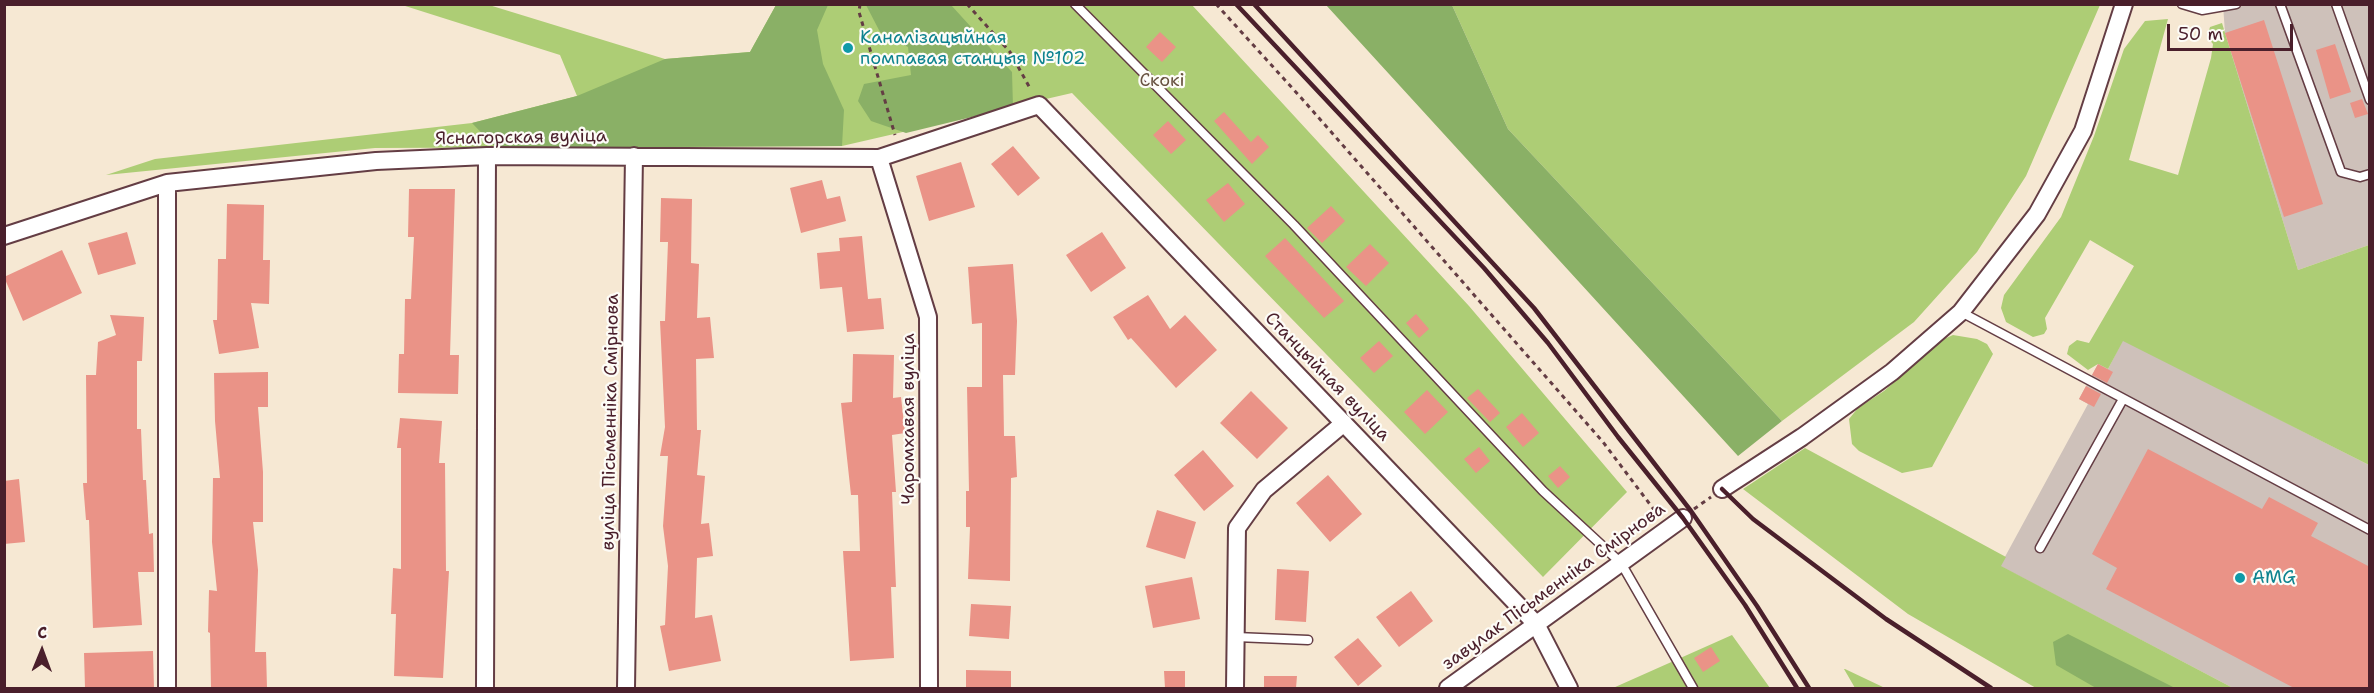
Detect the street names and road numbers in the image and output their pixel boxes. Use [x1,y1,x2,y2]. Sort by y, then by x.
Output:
street label: Яснагорская вуліца [435,126,607,150]
street label: вуліца Пісьменніка Смірнова [598,293,624,551]
street label: Станцыйная вуліца [1260,308,1394,446]
street label: Чаромхавая вуліца [898,333,920,505]
street label: завулак Пісьменніка Смірнова [1438,499,1670,675]

